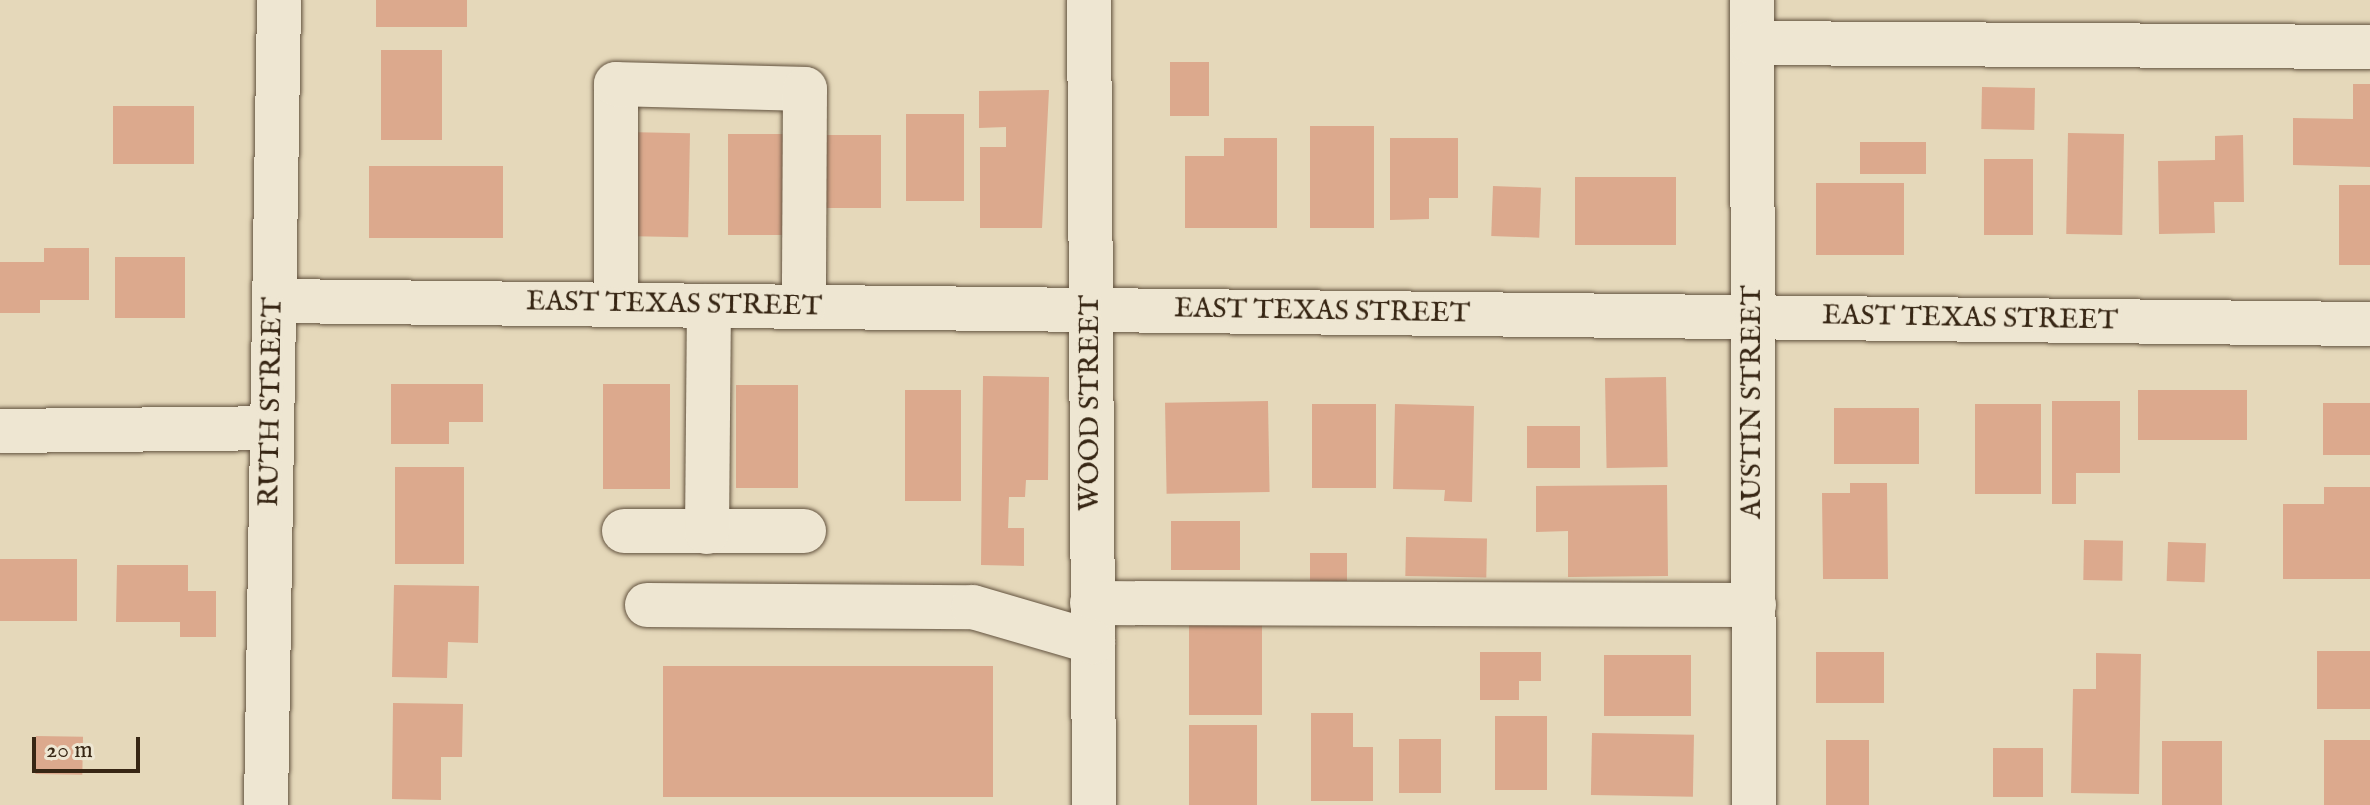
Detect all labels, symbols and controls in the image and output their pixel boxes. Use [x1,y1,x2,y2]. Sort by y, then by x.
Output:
street label: AUSTIN STREET [1736,285,1770,519]
street label: EAST TEXAS STREET [526,286,822,324]
street label: EAST TEXAS STREET [1174,293,1470,331]
street label: WOOD STREET [1074,295,1108,511]
street label: RUTH STREET [253,297,291,507]
street label: EAST TEXAS STREET [1822,300,2118,338]
scale bar [36,721,144,771]
text: 20 m [46,735,93,766]

